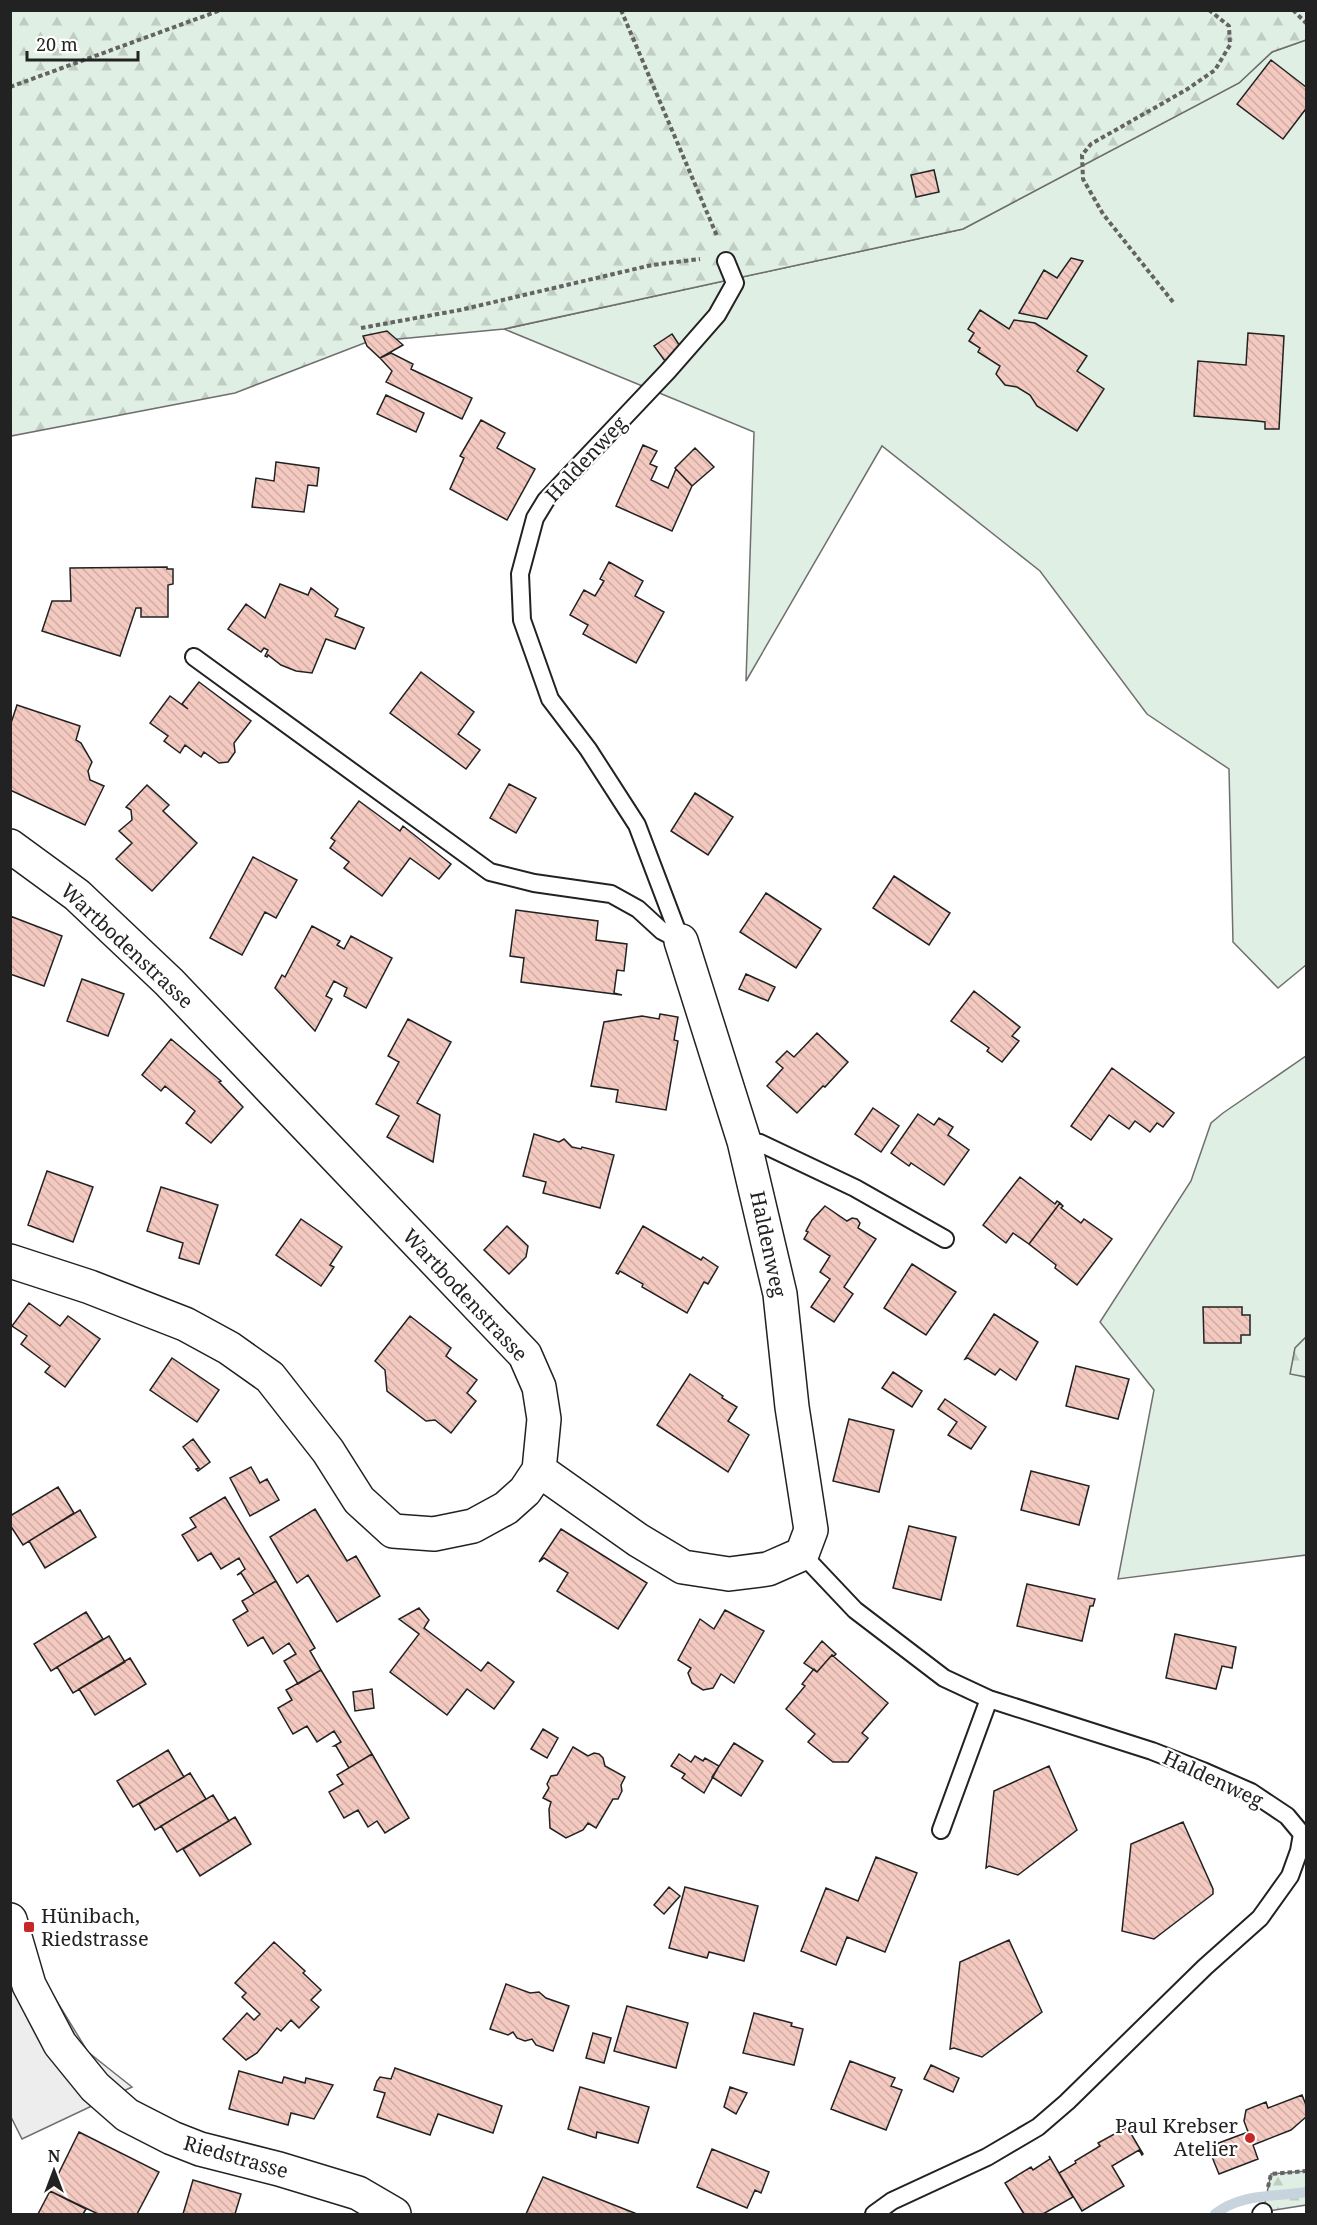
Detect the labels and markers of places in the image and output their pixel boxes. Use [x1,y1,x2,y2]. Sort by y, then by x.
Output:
place label: Hünibach, Riedstrasse [41,1902,149,1952]
marker: Hünibach, Riedstrasse [22,1920,36,1934]
place label: Paul Krebser Atelier [1115,2112,1239,2162]
marker: Paul Krebser Atelier [1243,2131,1257,2145]

